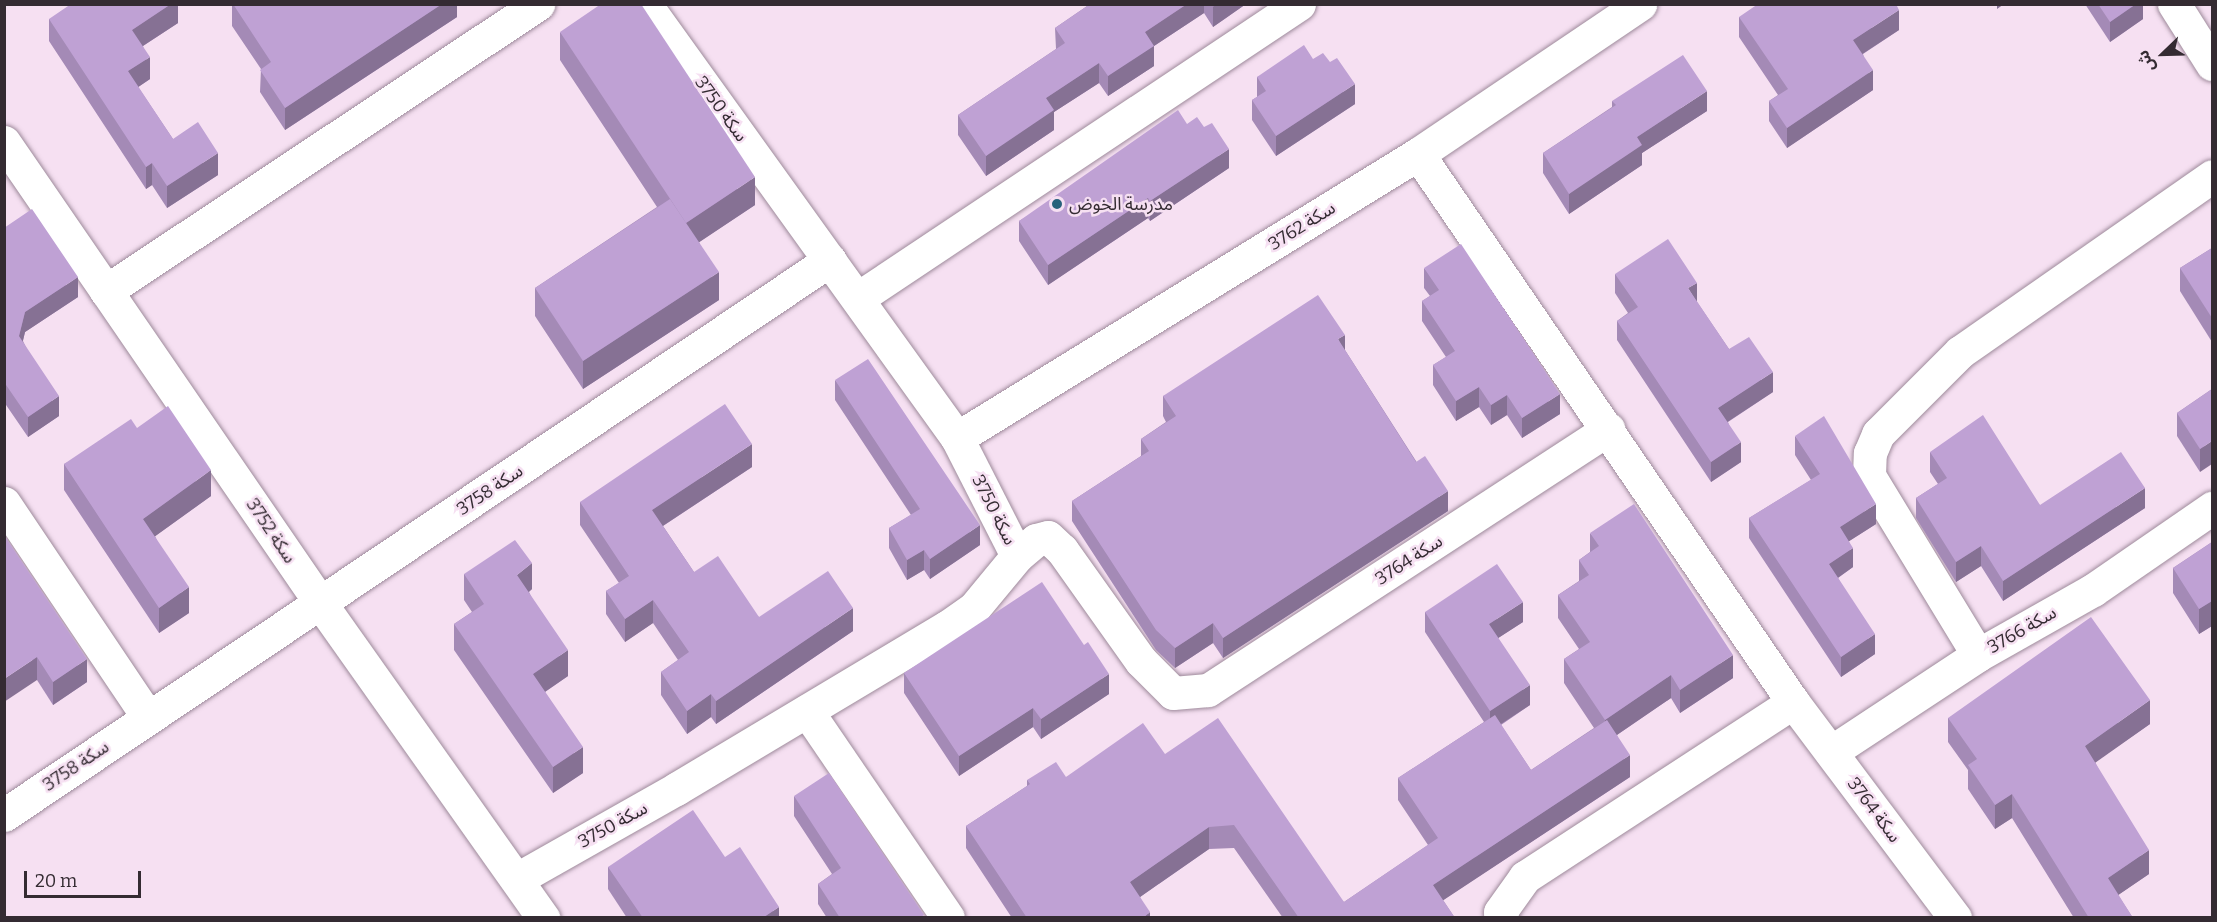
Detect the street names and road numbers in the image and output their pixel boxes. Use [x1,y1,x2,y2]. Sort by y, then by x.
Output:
street label: سكة 3750 [690,72,752,146]
street label: سكة 3762 [1265,197,1339,255]
street label: سكة 3758 [453,460,527,520]
street label: سكة 3750 [967,471,1021,549]
street label: سكة 3752 [241,494,301,568]
street label: سكة 3764 [1371,530,1447,590]
street label: سكة 3766 [1984,602,2060,658]
street label: سكة 3758 [39,736,113,796]
street label: سكة 3764 [1843,773,1905,847]
street label: سكة 3750 [575,797,651,853]

